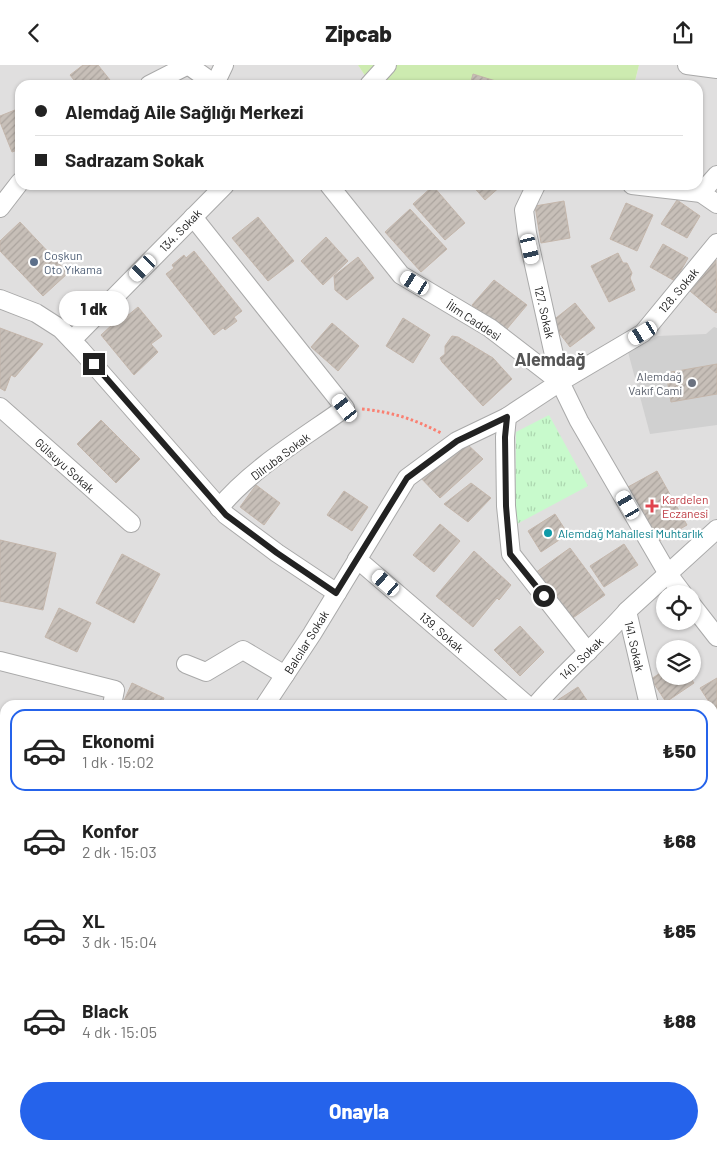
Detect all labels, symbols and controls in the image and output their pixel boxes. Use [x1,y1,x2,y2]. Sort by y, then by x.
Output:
icon: back [20,19,48,47]
icon: share [669,19,697,47]
text: Zipcab [325,20,392,46]
text: Alemdağ Aile Sağlığı Merkezi [65,100,304,123]
text: Sadrazam Sokak [65,148,204,171]
street label: 134. Sokak [156,206,204,254]
car [519,233,540,265]
place label: Coşkun Oto Yıkama [44,248,102,276]
car [127,252,158,284]
marker: Coşkun Oto Yıkama [28,256,40,268]
street label: 128. Sokak [655,265,701,315]
car [398,269,431,297]
street label: 127. Sokak [532,285,558,339]
callout: 1 dk [59,291,129,327]
street label: İlim Caddesi [444,297,504,343]
text: 1 dk [81,299,107,318]
car [626,319,659,347]
district label: Alemdağ [515,348,585,370]
route end [83,353,105,375]
place label: Alemdağ Vakıf Cami [628,369,682,397]
marker: Alemdağ Vakıf Cami [686,377,698,389]
car [329,392,360,424]
street label: Dilruba Sokak [248,429,312,483]
street label: Gülsuyu Sokak [33,435,97,495]
car [614,488,641,522]
place label: Kardelen Eczanesi [662,492,708,520]
marker: Kardelen Eczanesi [646,500,658,512]
place label: Alemdağ Mahallesi Muhtarlık [558,526,703,540]
marker: Alemdağ Mahallesi Muhtarlık [542,527,554,539]
car [369,567,402,599]
route start [533,585,555,607]
map controls [656,585,701,685]
button: locate [656,585,701,630]
street label: Balcılar Sokak [281,608,331,676]
street label: 139. Sokak [417,609,467,655]
street label: 141. Sokak [622,619,648,673]
street label: 140. Sokak [556,634,606,682]
button: layers [656,640,701,685]
icon: car [22,728,67,773]
text: Ekonomi [82,729,154,752]
text: ₺50 [662,739,696,762]
text: 1 dk · 15:02 [82,752,154,771]
icon: car [22,818,67,863]
text: Konfor [82,819,139,842]
text: ₺68 [663,829,696,852]
text: 2 dk · 15:03 [82,842,157,861]
icon: car [22,908,67,953]
text: XL [82,909,105,932]
text: ₺85 [663,919,696,942]
text: 3 dk · 15:04 [82,932,157,951]
icon: car [22,998,67,1043]
text: Black [82,999,129,1022]
text: ₺88 [663,1009,696,1032]
text: 4 dk · 15:05 [82,1022,157,1041]
button: Onayla [20,1082,698,1140]

